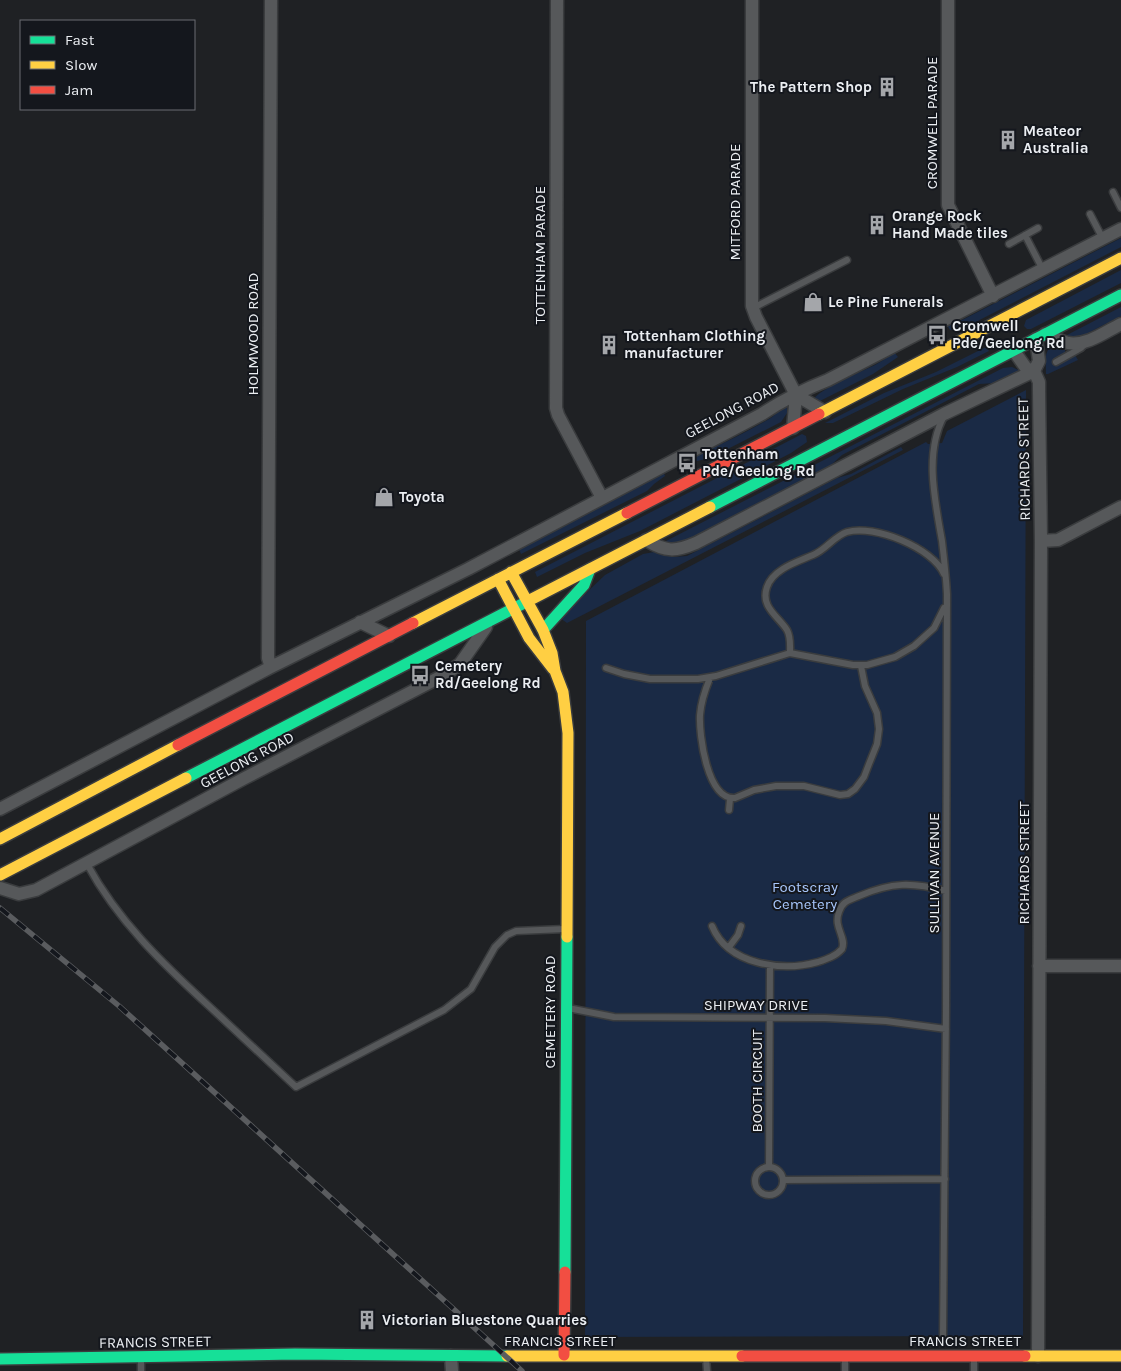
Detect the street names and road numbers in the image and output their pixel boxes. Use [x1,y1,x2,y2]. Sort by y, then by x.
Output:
street label: CROMWELL PARADE [923,57,941,189]
street label: MITFORD PARADE [726,143,744,261]
street label: TOTTENHAM PARADE [531,186,549,324]
street label: HOLMWOOD ROAD [244,272,262,396]
street label: GEELONG ROAD [682,378,782,442]
street label: RICHARDS STREET [1014,397,1034,521]
street label: GEELONG ROAD [197,728,297,792]
street label: RICHARDS STREET [1015,801,1033,925]
street label: SULLIVAN AVENUE [925,812,943,934]
street label: CEMETERY ROAD [541,955,559,1069]
street label: SHIPWAY DRIVE [704,996,808,1014]
street label: BOOTH CIRCUIT [748,1029,766,1133]
street label: FRANCIS STREET [99,1332,212,1352]
street label: FRANCIS STREET [504,1332,617,1350]
street label: FRANCIS STREET [909,1332,1022,1350]

